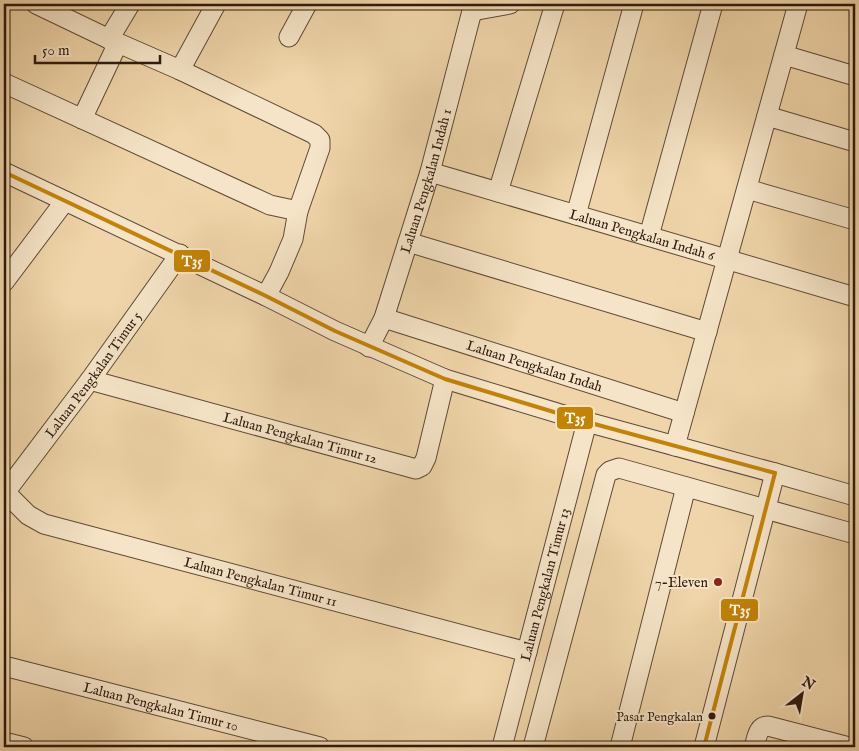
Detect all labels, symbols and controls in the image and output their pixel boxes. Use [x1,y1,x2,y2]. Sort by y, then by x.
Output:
scale bar [35,32,160,64]
text: 50 m [42,41,70,60]
street label: Laluan Pengkalan Indah 1 [397,107,456,256]
street label: Laluan Pengkalan Indah 6 [567,205,718,266]
line badge: T35 [173,249,211,273]
text: T35 [181,253,202,271]
street label: Laluan Pengkalan Timur 5 [41,308,146,442]
street label: Laluan Pengkalan Indah [464,337,605,397]
line badge: T35 [556,406,594,430]
street label: Laluan Pengkalan Timur 12 [221,409,380,468]
text: T35 [564,410,585,428]
street label: Laluan Pengkalan Timur 13 [517,506,574,663]
street label: Laluan Pengkalan Timur 11 [182,553,339,611]
place label: 7-Eleven [655,574,709,592]
marker: 7-Eleven [712,576,724,588]
line badge: T35 [720,598,759,622]
text: T35 [729,602,750,620]
north arrow [776,668,826,718]
text: N [797,672,818,695]
street label: Laluan Pengkalan Timur 10 [81,679,240,736]
place label: Pasar Pengkalan [616,709,703,726]
marker: Pasar Pengkalan [707,711,717,721]

